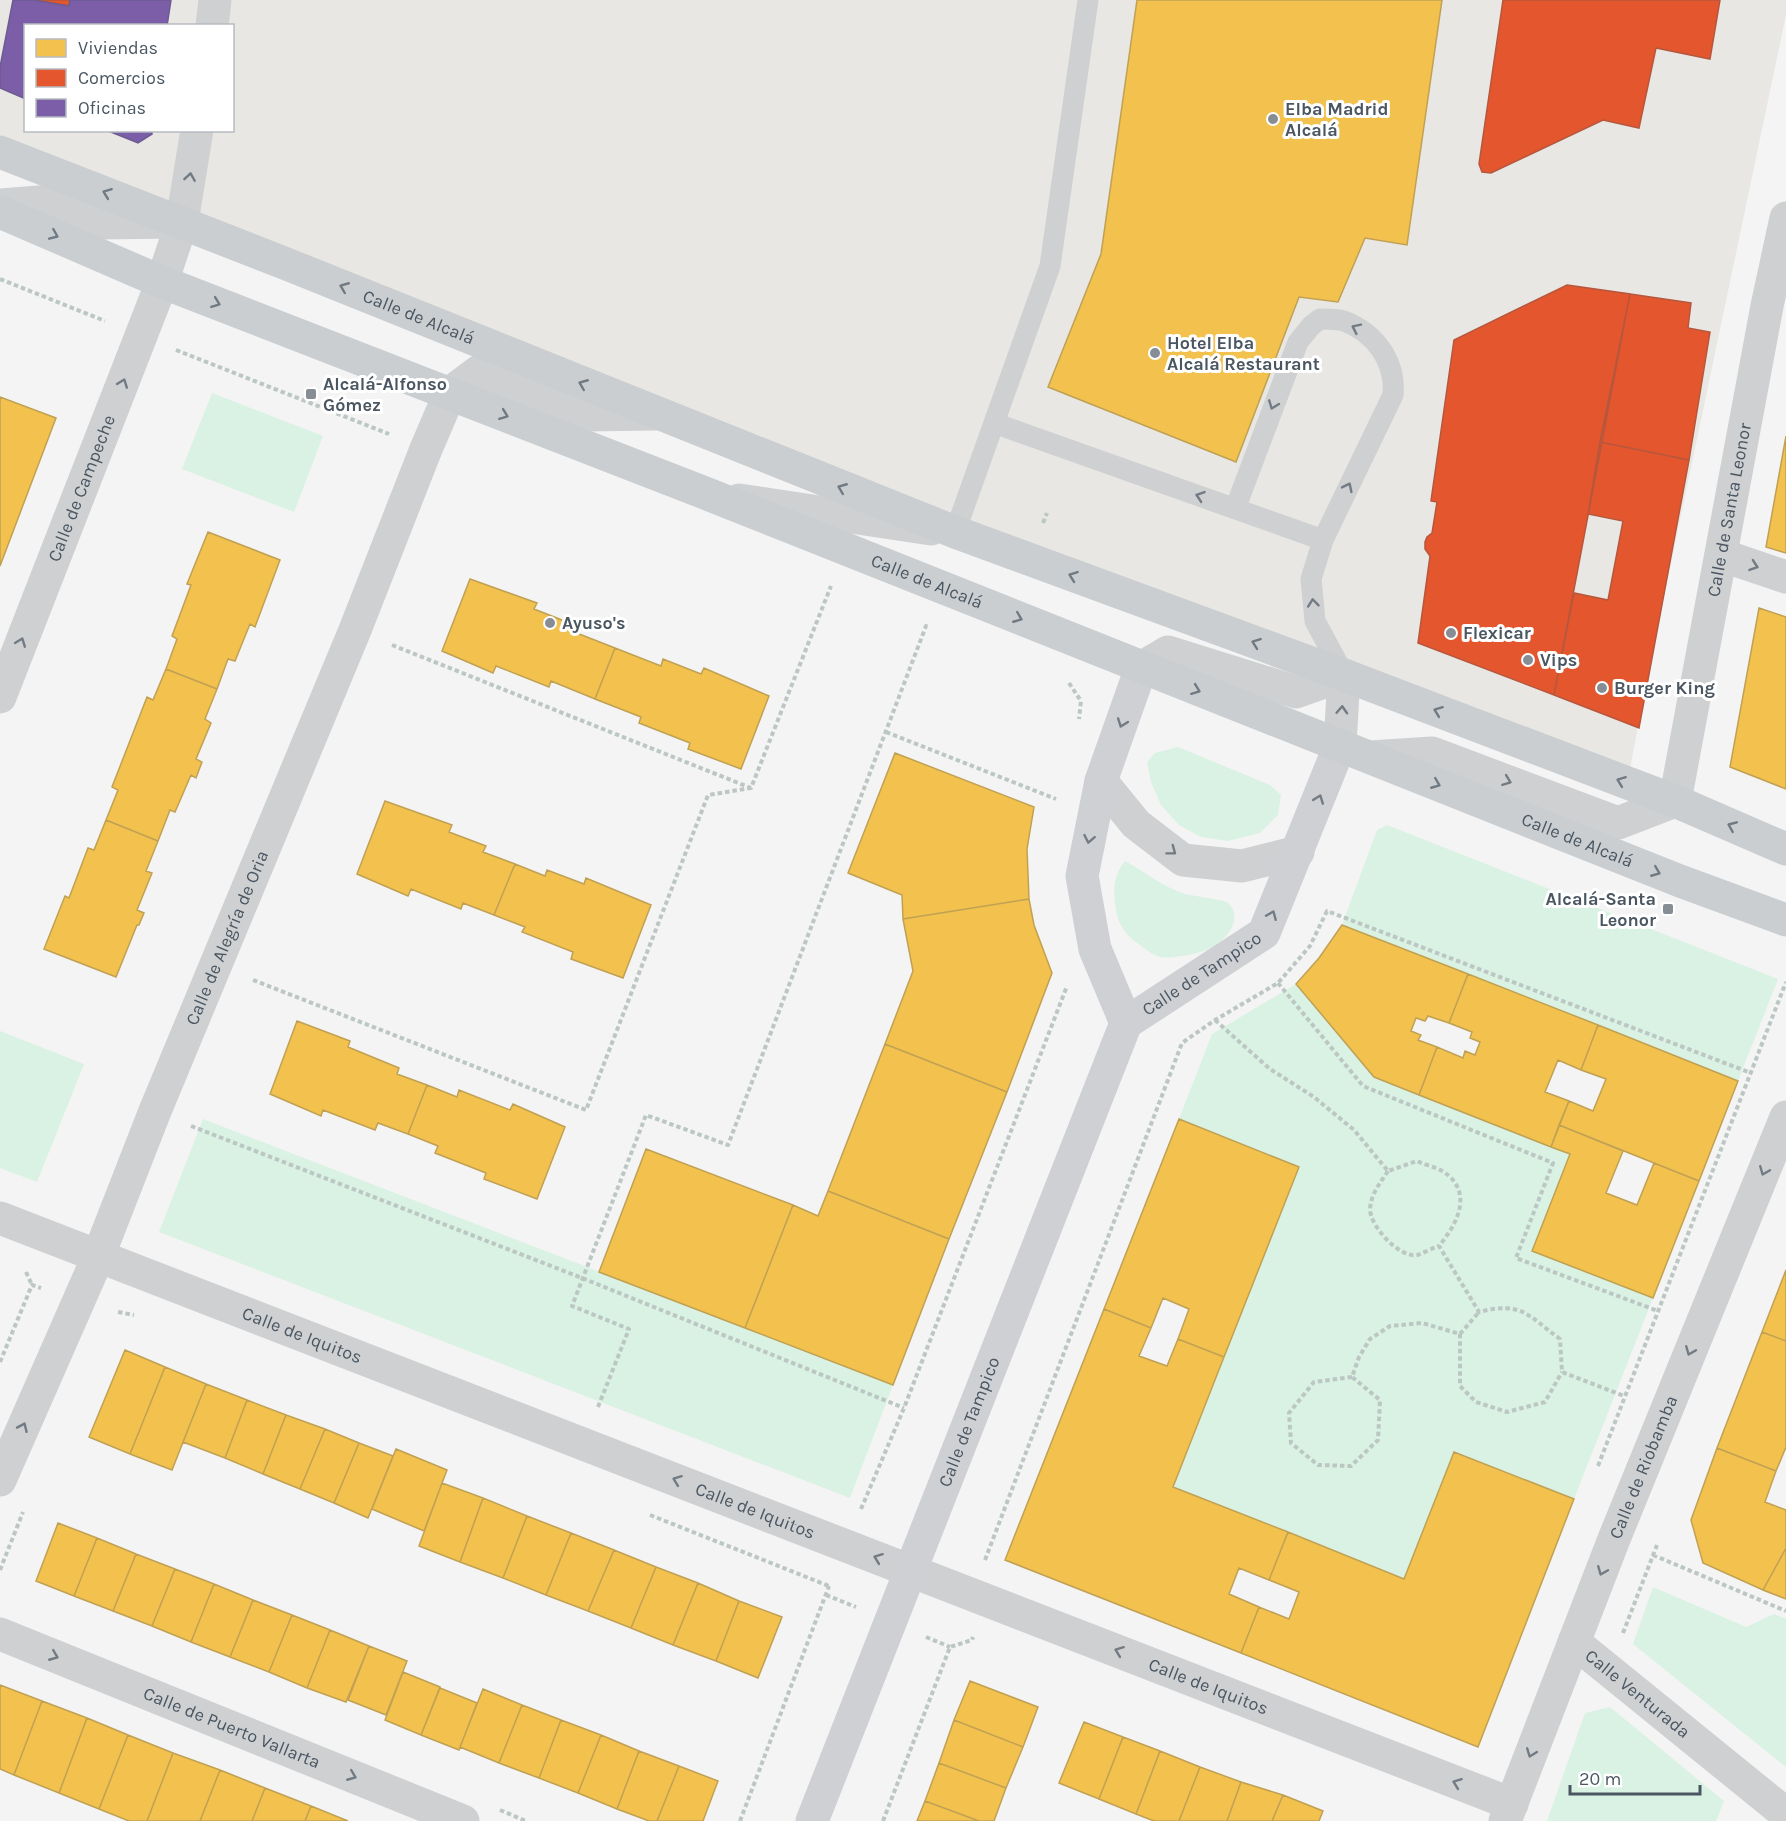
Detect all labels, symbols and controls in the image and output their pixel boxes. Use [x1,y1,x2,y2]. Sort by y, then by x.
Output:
legend [24,24,234,132]
text: Viviendas [78,37,158,59]
text: Comercios [78,67,165,89]
text: Oficinas [78,97,146,119]
place label: Elba Madrid Alcalá [1285,98,1389,141]
marker: Elba Madrid Alcalá [1266,112,1280,126]
one-way arrow [183,172,196,182]
one-way arrow [103,188,113,201]
one-way arrow [47,228,58,240]
one-way arrow [340,282,351,294]
street label: Calle de Alcalá [360,285,478,349]
one-way arrow [210,296,221,308]
one-way arrow [1352,323,1363,335]
place label: Hotel Elba Alcalá Restaurant [1167,332,1320,375]
marker: Hotel Elba Alcalá Restaurant [1148,346,1162,360]
place label: Alcalá-Alfonso Gómez [323,373,447,416]
one-way arrow [116,378,128,389]
one-way arrow [579,379,590,391]
marker: Alcalá-Alfonso Gómez [304,387,318,401]
one-way arrow [1268,400,1281,410]
one-way arrow [498,408,509,420]
street label: Calle de Campeche [43,412,120,565]
street label: Calle de Santa Leonor [1702,421,1756,599]
one-way arrow [838,483,849,495]
one-way arrow [1341,483,1353,494]
one-way arrow [1195,491,1206,504]
street label: Calle de Alcalá [868,549,986,613]
one-way arrow [1748,558,1759,571]
one-way arrow [1068,570,1078,583]
one-way arrow [1307,598,1320,607]
one-way arrow [1012,611,1022,624]
place label: Ayuso's [562,612,625,634]
marker: Ayuso's [543,616,557,630]
place label: Flexicar [1463,622,1531,644]
marker: Flexicar [1444,626,1458,640]
one-way arrow [1251,637,1262,650]
one-way arrow [14,638,26,649]
place label: Vips [1540,649,1577,671]
marker: Vips [1521,653,1535,667]
place label: Burger King [1614,677,1715,699]
marker: Burger King [1595,681,1609,695]
one-way arrow [1190,682,1201,695]
one-way arrow [1335,706,1348,715]
one-way arrow [1434,706,1445,718]
one-way arrow [1116,717,1129,728]
one-way arrow [1501,774,1512,786]
one-way arrow [1616,775,1626,788]
one-way arrow [1430,777,1441,789]
one-way arrow [1312,794,1324,805]
street label: Calle de Alcalá [1518,808,1636,872]
one-way arrow [1728,821,1739,833]
one-way arrow [1083,833,1096,843]
one-way arrow [1165,844,1176,855]
street label: Calle de Alegría de Oria [181,847,273,1028]
one-way arrow [1650,865,1661,877]
place label: Alcalá-Santa Leonor [1546,888,1656,931]
marker: Alcalá-Santa Leonor [1661,902,1675,916]
one-way arrow [1265,910,1277,921]
street label: Calle de Tampico [1138,927,1266,1021]
one-way arrow [1759,1165,1771,1176]
street label: Calle de Iquitos [239,1302,365,1368]
one-way arrow [1685,1345,1697,1356]
street label: Calle de Tampico [934,1354,1005,1490]
street label: Calle de Riobamba [1604,1392,1682,1542]
one-way arrow [16,1422,28,1433]
one-way arrow [672,1475,683,1488]
street label: Calle de Iquitos [692,1478,818,1544]
one-way arrow [873,1553,884,1566]
one-way arrow [1596,1566,1609,1576]
street label: Calle Venturada [1581,1644,1695,1743]
one-way arrow [1114,1646,1125,1659]
one-way arrow [48,1649,59,1661]
street label: Calle de Iquitos [1145,1653,1271,1720]
street label: Calle de Puerto Vallarta [140,1682,324,1773]
one-way arrow [1526,1747,1538,1758]
scale bar [1570,1758,1700,1796]
text: 20 m [1579,1768,1621,1790]
one-way arrow [346,1769,357,1781]
one-way arrow [1452,1778,1463,1790]

